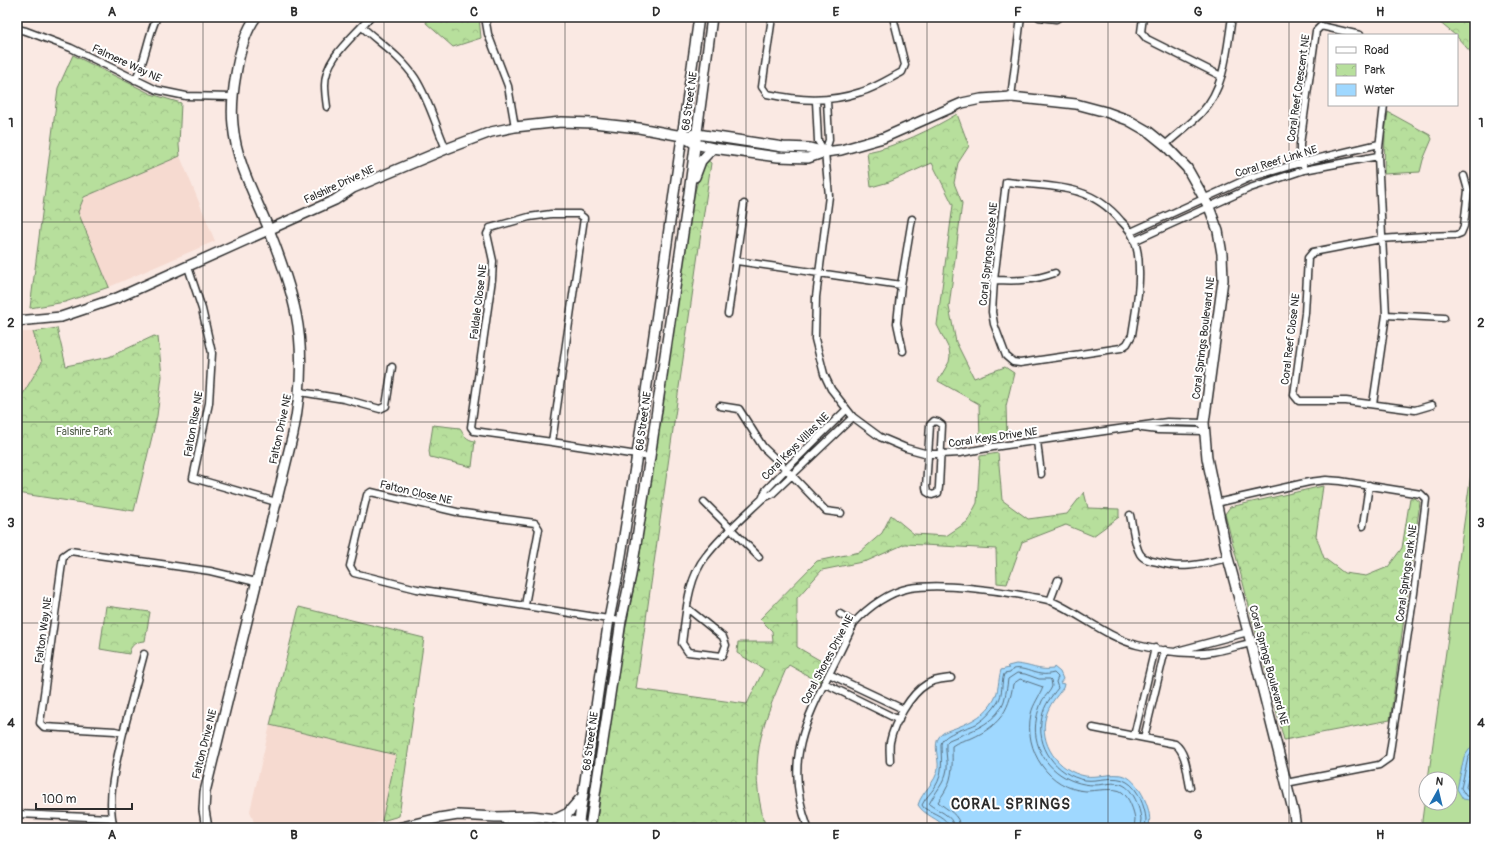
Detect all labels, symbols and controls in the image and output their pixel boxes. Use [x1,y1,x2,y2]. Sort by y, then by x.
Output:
text: A [108,4,117,20]
text: B [290,4,298,20]
text: C [470,4,478,20]
text: D [652,4,660,20]
text: E [833,4,840,20]
text: F [1014,4,1022,20]
text: G [1194,4,1203,20]
text: H [1376,4,1384,20]
street label: Coral Reef Crescent NE [1285,33,1313,143]
legend [1328,34,1458,106]
street label: Falmere Way NE [90,42,164,85]
text: Road [1364,43,1389,58]
text: Park [1364,63,1385,78]
street label: 68 Street NE [679,70,700,132]
text: Water [1364,83,1395,98]
text: 1 [8,115,14,131]
text: 1 [1478,115,1484,131]
street label: Coral Reef Link NE [1233,143,1319,180]
street label: Falshire Drive NE [302,162,377,206]
street label: Coral Springs Close NE [977,201,1000,307]
street label: Faldale Close NE [467,263,490,340]
street label: Coral Springs Boulevard NE [1190,276,1218,400]
street label: Coral Reef Close NE [1278,292,1303,386]
text: 2 [7,315,15,331]
text: 2 [1477,315,1485,331]
street label: Falton Rise NE [181,390,206,458]
street label: 68 Street NE [633,390,654,452]
street label: Falton Drive NE [267,392,294,465]
street label: Coral Keys Villas NE [759,410,832,483]
park label: Falshire Park [56,425,113,438]
street label: Coral Keys Drive NE [948,425,1039,450]
street label: Falton Close NE [379,478,454,507]
text: 3 [7,515,15,531]
text: 3 [1477,515,1485,531]
street label: Coral Springs Park NE [1393,523,1420,622]
street label: Falton Way NE [32,596,55,664]
street label: Coral Springs Boulevard NE [1246,604,1291,727]
street label: Coral Shores Drive NE [798,612,857,706]
street label: Falton Drive NE [190,708,220,780]
street label: 68 Street NE [580,710,601,772]
text: 4 [7,715,15,731]
text: 4 [1477,715,1485,731]
north arrow [1418,771,1458,811]
text: N [1435,775,1444,789]
scale bar [36,785,132,811]
text: 100 m [42,792,77,807]
district label: CORAL SPRINGS [951,795,1071,814]
text: A [108,827,117,843]
text: B [290,827,298,843]
text: C [470,827,478,843]
text: D [652,827,660,843]
text: E [833,827,840,843]
text: F [1014,827,1022,843]
text: G [1194,827,1203,843]
text: H [1376,827,1384,843]

